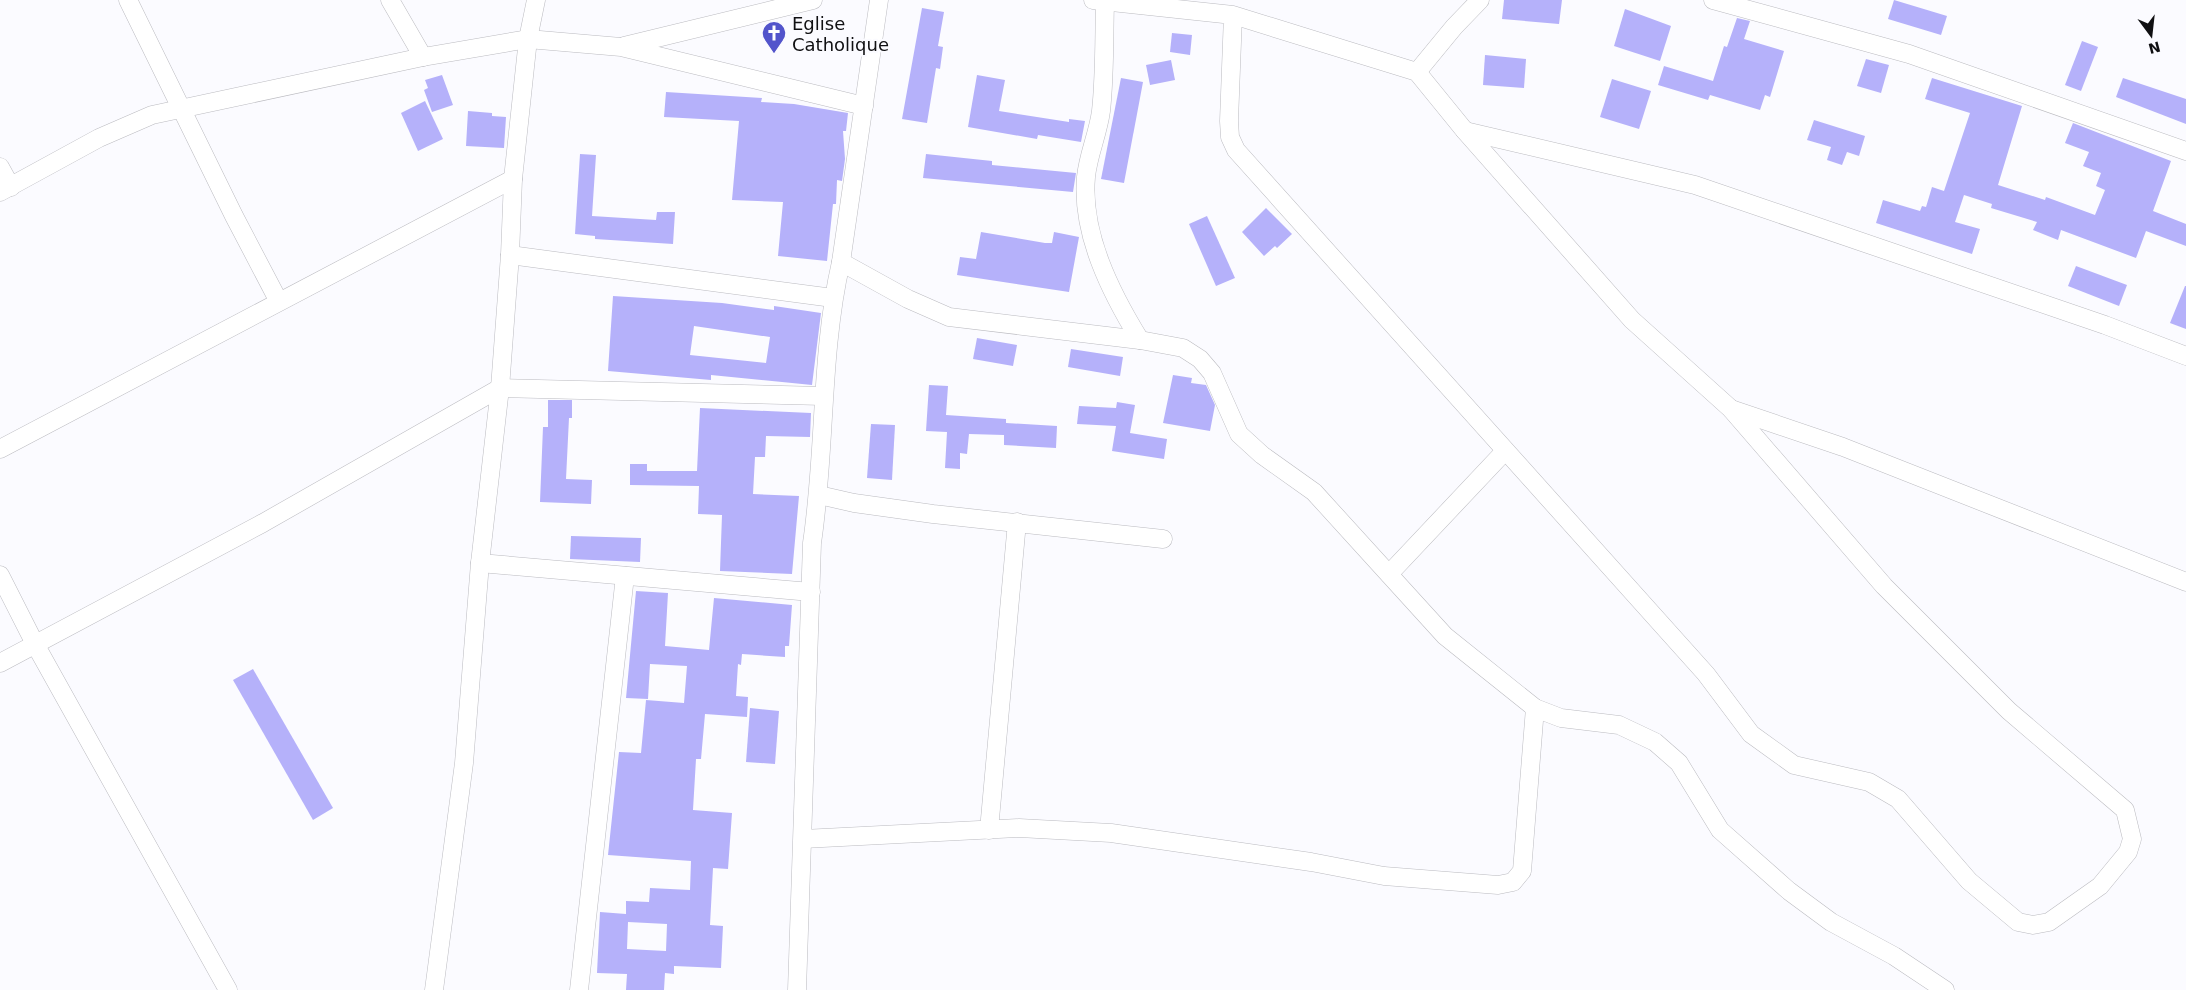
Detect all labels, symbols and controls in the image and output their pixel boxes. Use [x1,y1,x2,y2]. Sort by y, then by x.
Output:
north arrow [2126,10,2176,60]
place label: Eglise Catholique [792,13,889,55]
church icon: Eglise Catholique [761,20,787,54]
text: N [2147,38,2162,57]

